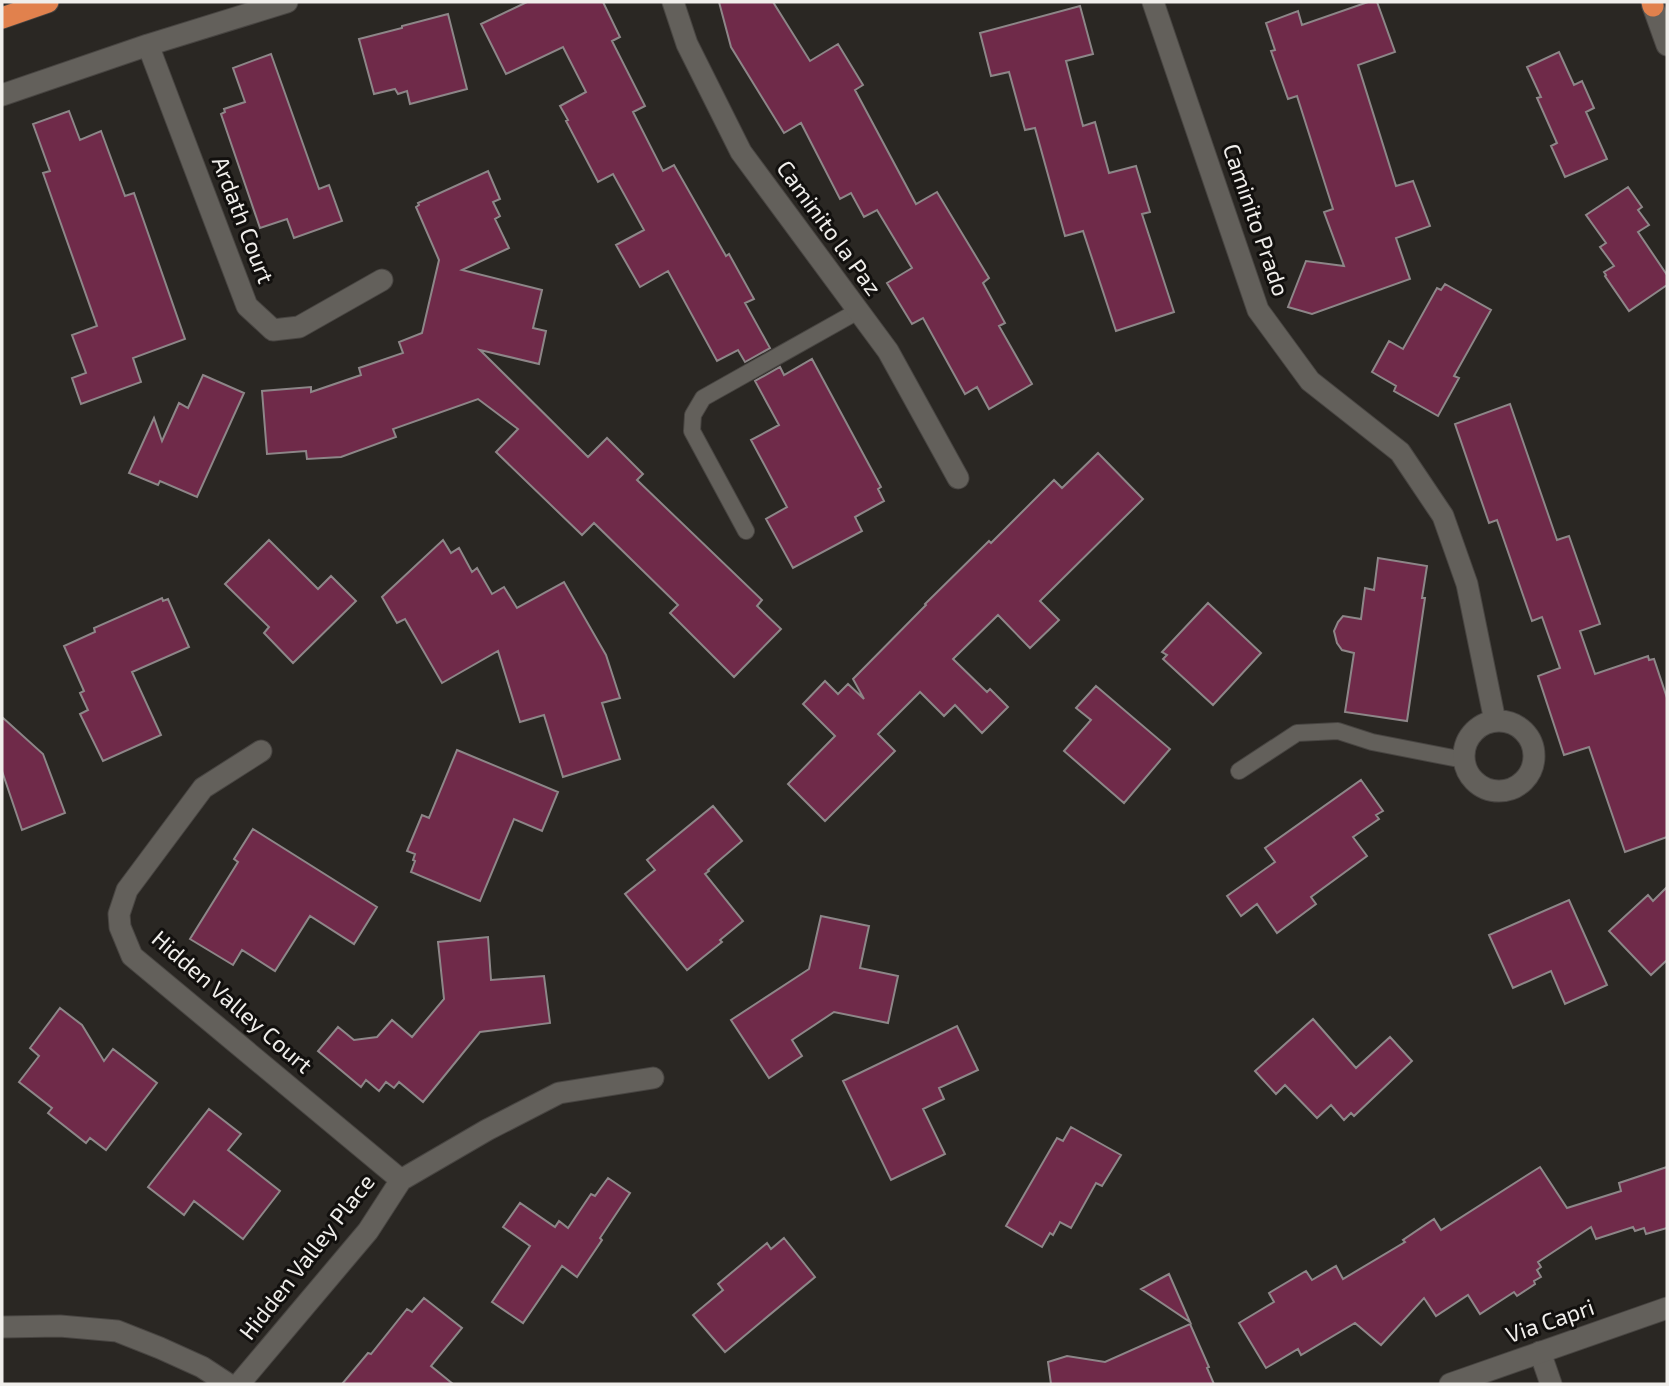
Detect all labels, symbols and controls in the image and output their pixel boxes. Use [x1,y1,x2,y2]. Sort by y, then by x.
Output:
street label: Caminito Prado [1218,140,1296,300]
street label: Ardath Court [207,152,281,287]
street label: Caminito la Paz [771,154,888,300]
street label: Hidden Valley Court [147,924,319,1079]
street label: Hidden Valley Place [233,1168,380,1345]
street label: Via Capri [1502,1292,1597,1348]

